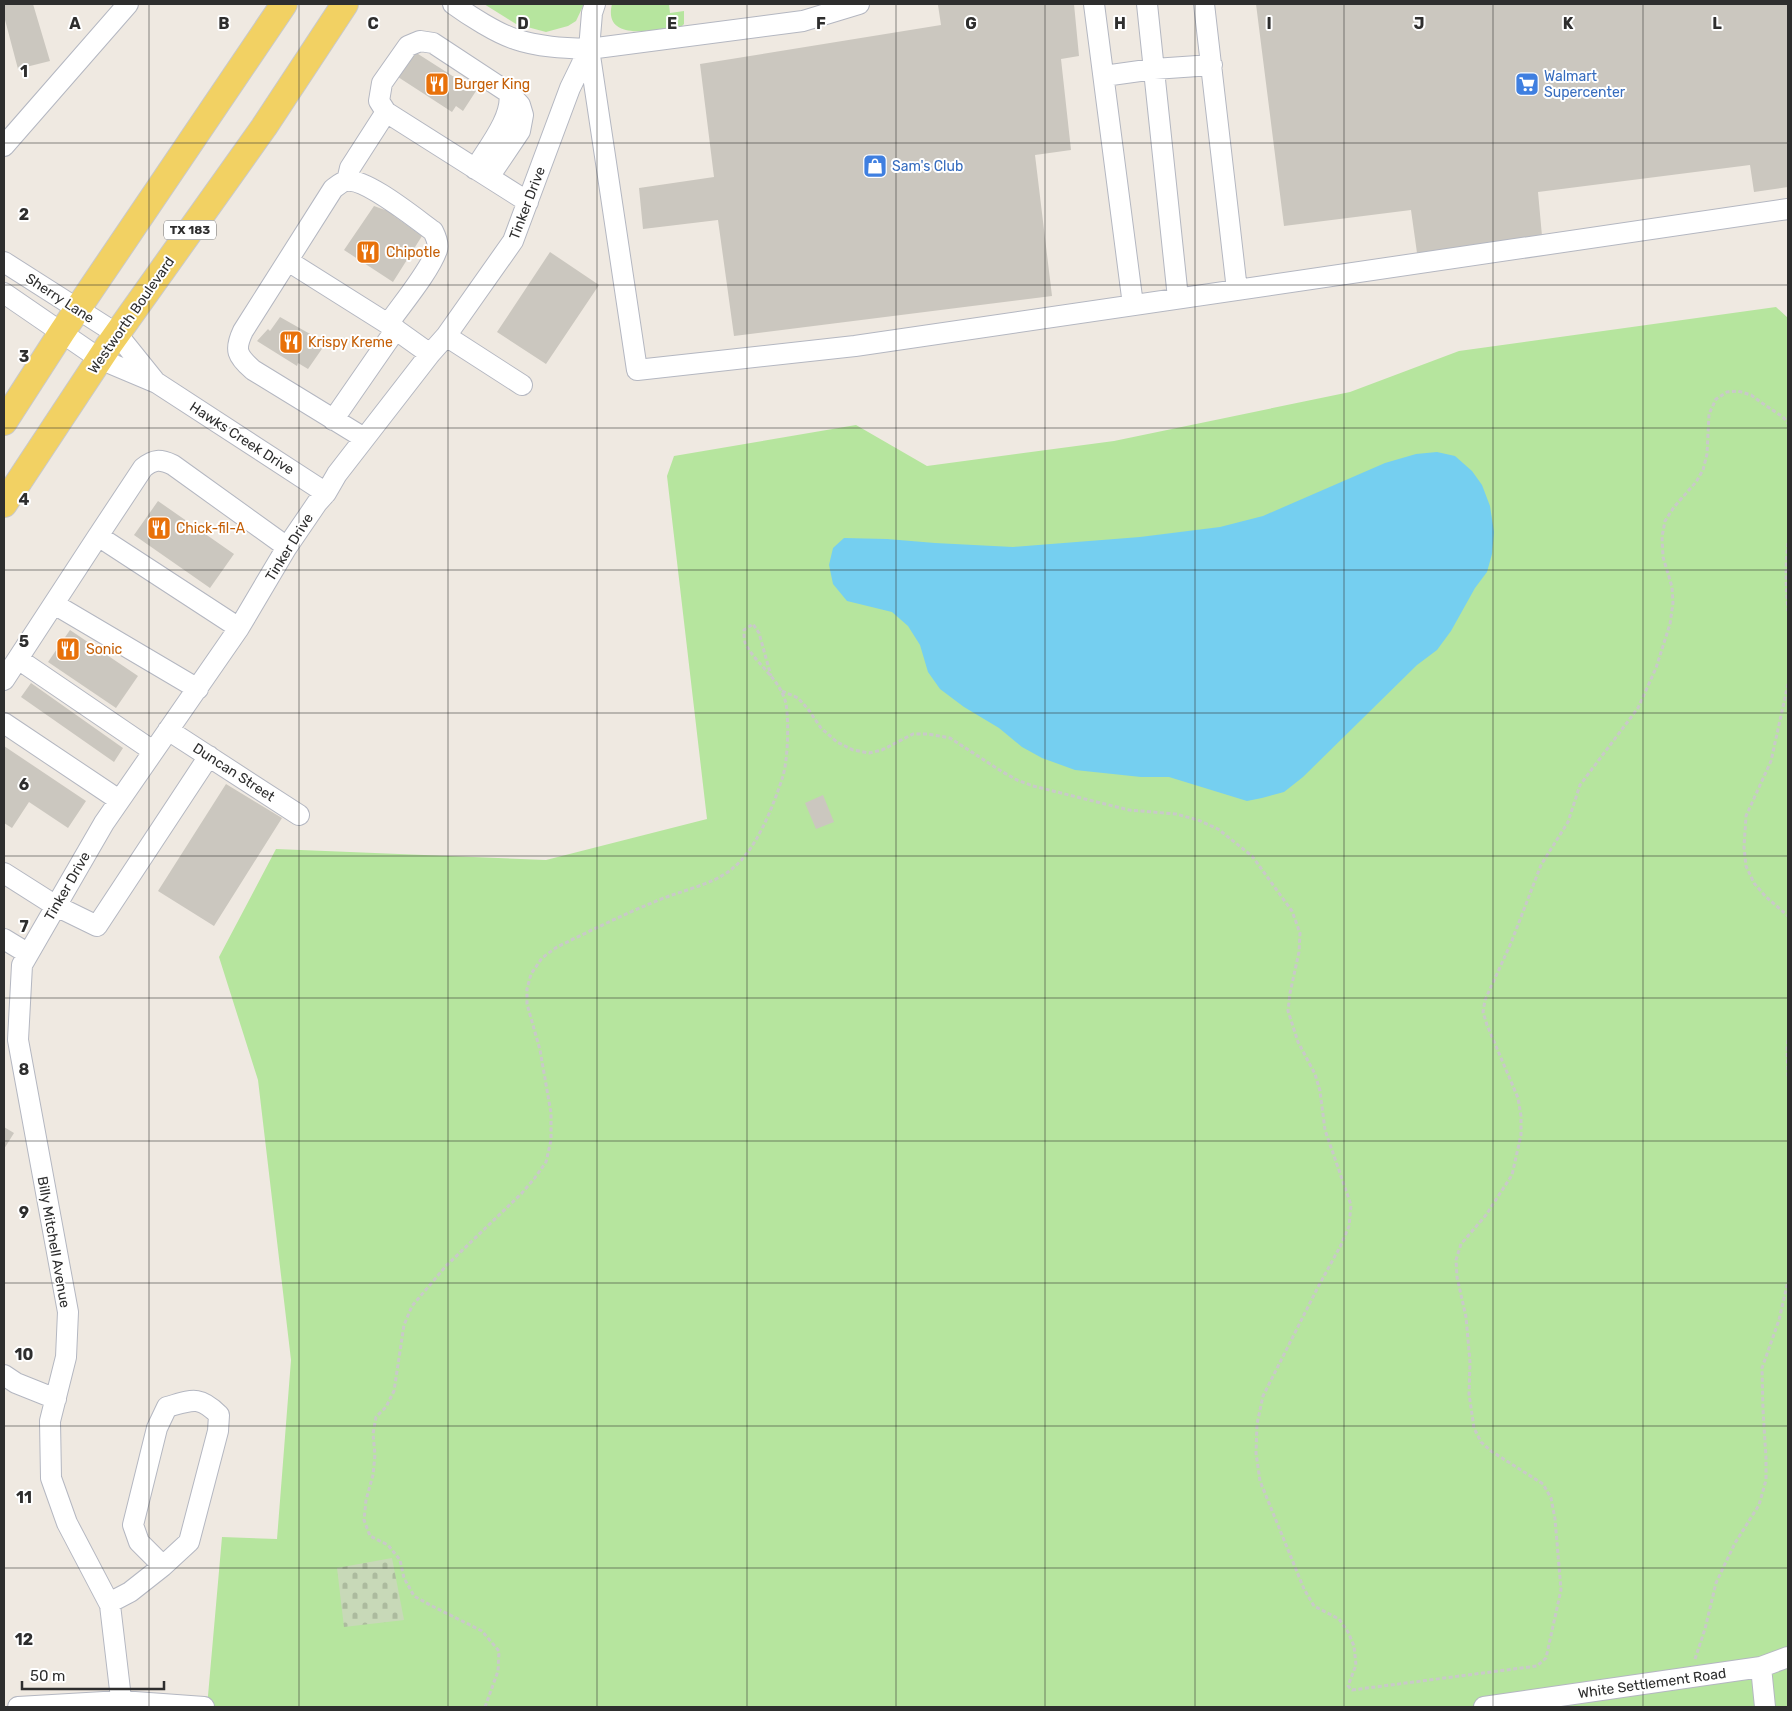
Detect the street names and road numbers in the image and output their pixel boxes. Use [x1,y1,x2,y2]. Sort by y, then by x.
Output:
street label: Tinker Drive [506,164,549,242]
road number: TX 183 [164,220,216,240]
street label: Westworth Boulevard [85,254,178,377]
street label: Sherry Lane [22,270,97,327]
street label: Hawks Creek Drive [186,398,297,479]
street label: Tinker Drive [262,510,317,584]
street label: Duncan Street [190,740,278,806]
street label: Tinker Drive [41,849,94,924]
street label: Billy Mitchell Avenue [34,1175,73,1309]
street label: White Settlement Road [1577,1665,1727,1702]

